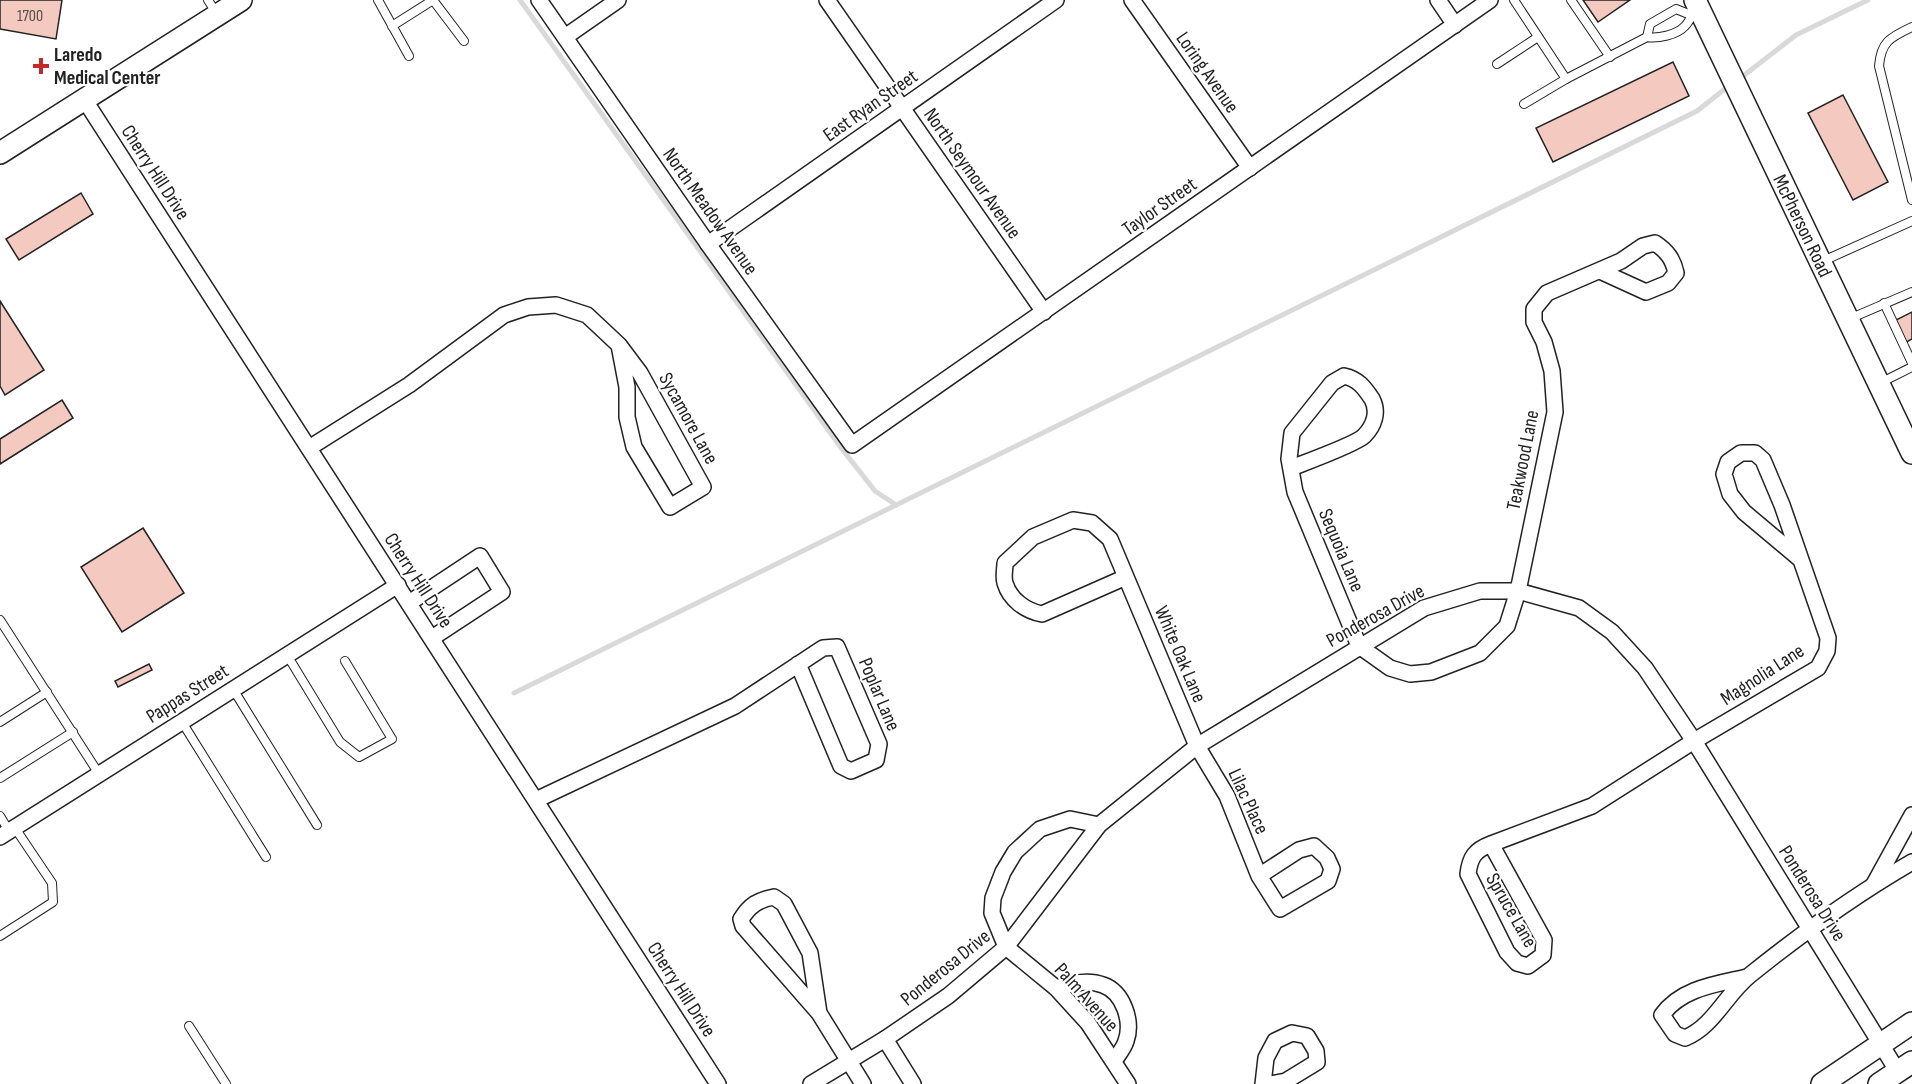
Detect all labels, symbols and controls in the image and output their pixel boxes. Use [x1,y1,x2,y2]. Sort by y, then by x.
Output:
house number: 1700 [17,7,43,26]
street label: Loring Avenue [1171,27,1244,118]
place label: Laredo Medical Center [54,43,161,90]
marker: Laredo Medical Center [32,57,50,75]
street label: East Ryan Street [819,64,923,147]
street label: North Seymour Avenue [918,104,1026,243]
street label: Cherry Hill Drive [116,121,195,224]
street label: North Meadow Avenue [657,143,763,280]
street label: McPherson Road [1767,171,1837,281]
street label: Taylor Street [1118,173,1201,241]
street label: Sycamore Lane [653,369,723,468]
street label: Teakwood Lane [1502,408,1544,512]
street label: Sequoia Lane [1313,505,1369,596]
street label: Cherry Hill Drive [379,529,458,632]
street label: Ponderosa Drive [1322,579,1429,653]
street label: White Oak Lane [1149,603,1211,706]
street label: Magnolia Lane [1716,639,1809,711]
street label: Poplar Lane [853,654,905,735]
street label: Pappas Street [142,659,233,729]
street label: Lilac Place [1223,765,1274,838]
street label: Ponderosa Drive [1773,841,1851,946]
street label: Spruce Lane [1480,869,1542,952]
street label: Ponderosa Drive [896,924,995,1011]
street label: Cherry Hill Drive [642,938,721,1041]
street label: Palm Avenue [1049,958,1123,1037]

